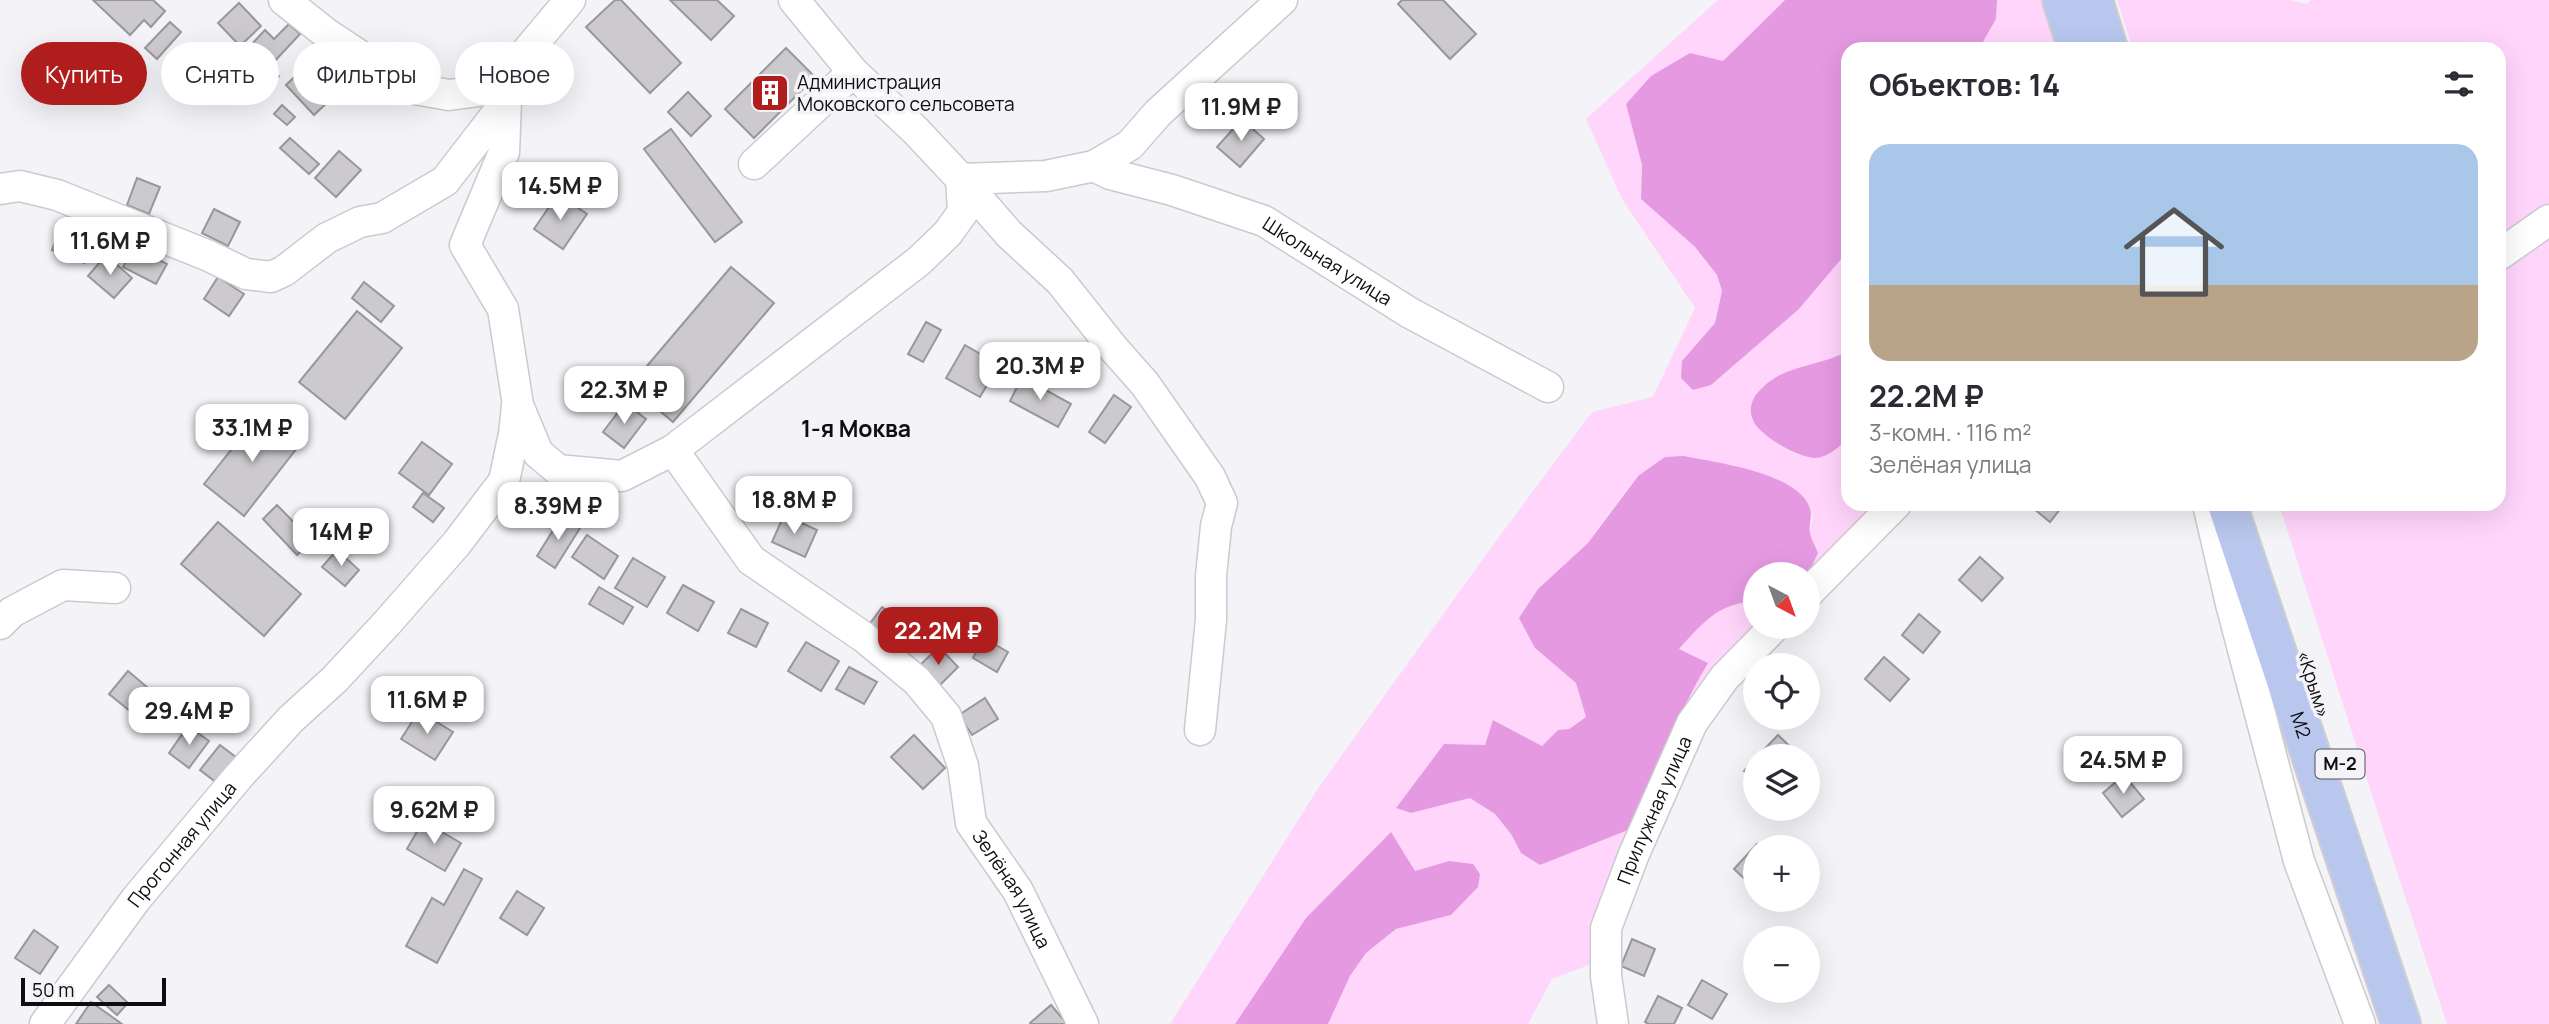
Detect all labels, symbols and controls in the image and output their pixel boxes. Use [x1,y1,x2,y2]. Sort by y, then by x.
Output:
chip: Купить [21,42,147,105]
chip: Снять [161,42,279,105]
chip: Фильтры [293,42,441,105]
chip: Новое [455,42,574,105]
text: Объектов: 14 [1869,64,2060,105]
icon: filters [2440,65,2478,103]
place label: Администрация Моковского сельсовета [797,69,1015,117]
building icon: Администрация Моковского сельсовета [749,72,791,114]
pin: 11.9M ₽ [1176,83,1306,143]
text: 11.9M ₽ [1201,90,1281,122]
pin: 14.5M ₽ [495,162,625,222]
text: 14.5M ₽ [518,169,602,201]
icon: home [2111,189,2237,315]
street label: Школьная улица [1258,210,1397,312]
pin: 11.6M ₽ [45,218,175,277]
text: 11.6M ₽ [70,224,150,256]
pin: 20.3M ₽ [975,342,1105,402]
text: 20.3M ₽ [995,349,1085,381]
pin: 22.3M ₽ [559,366,689,426]
text: 22.3M ₽ [580,373,668,405]
text: 22.2M ₽ [1869,375,1984,416]
pin: 33.1M ₽ [187,405,317,464]
text: 33.1M ₽ [211,411,293,443]
district label: 1-я Моква [801,412,911,444]
text: 3-комн. · 116 m² [1869,416,2031,448]
text: Зелёная улица [1869,448,2032,480]
pin: 18.8M ₽ [729,476,859,536]
pin: 8.39M ₽ [493,482,623,542]
text: 18.8M ₽ [751,483,837,515]
text: 8.39M ₽ [514,489,602,521]
pin: 14M ₽ [292,508,390,568]
text: 14M ₽ [309,515,373,547]
north arrow [1743,562,1820,639]
map controls [1743,562,1820,1003]
pin: 22.2M ₽ [873,608,1003,667]
text: 22.2M ₽ [894,614,982,646]
street label: «Крым» [2291,647,2337,721]
button: locate [1743,653,1820,730]
pin: 11.6M ₽ [362,676,492,736]
text: 11.6M ₽ [387,683,467,715]
pin: 29.4M ₽ [124,688,254,747]
text: 29.4M ₽ [145,694,233,726]
street label: М2 [2284,708,2318,742]
street label: Прилужная улица [1611,732,1698,888]
pin: 24.5M ₽ [2058,736,2188,796]
text: 24.5M ₽ [2079,743,2167,775]
button: layers [1743,744,1820,821]
road number: М-2 [2316,750,2364,778]
street label: Прогонная улица [121,776,242,912]
pin: 9.62M ₽ [369,786,499,846]
text: 9.62M ₽ [389,793,479,825]
street label: Зелёная улица [966,824,1057,953]
button: + [1743,835,1820,912]
button: − [1743,926,1820,1003]
scale bar [21,975,166,1007]
text: 50 m [32,977,74,1003]

